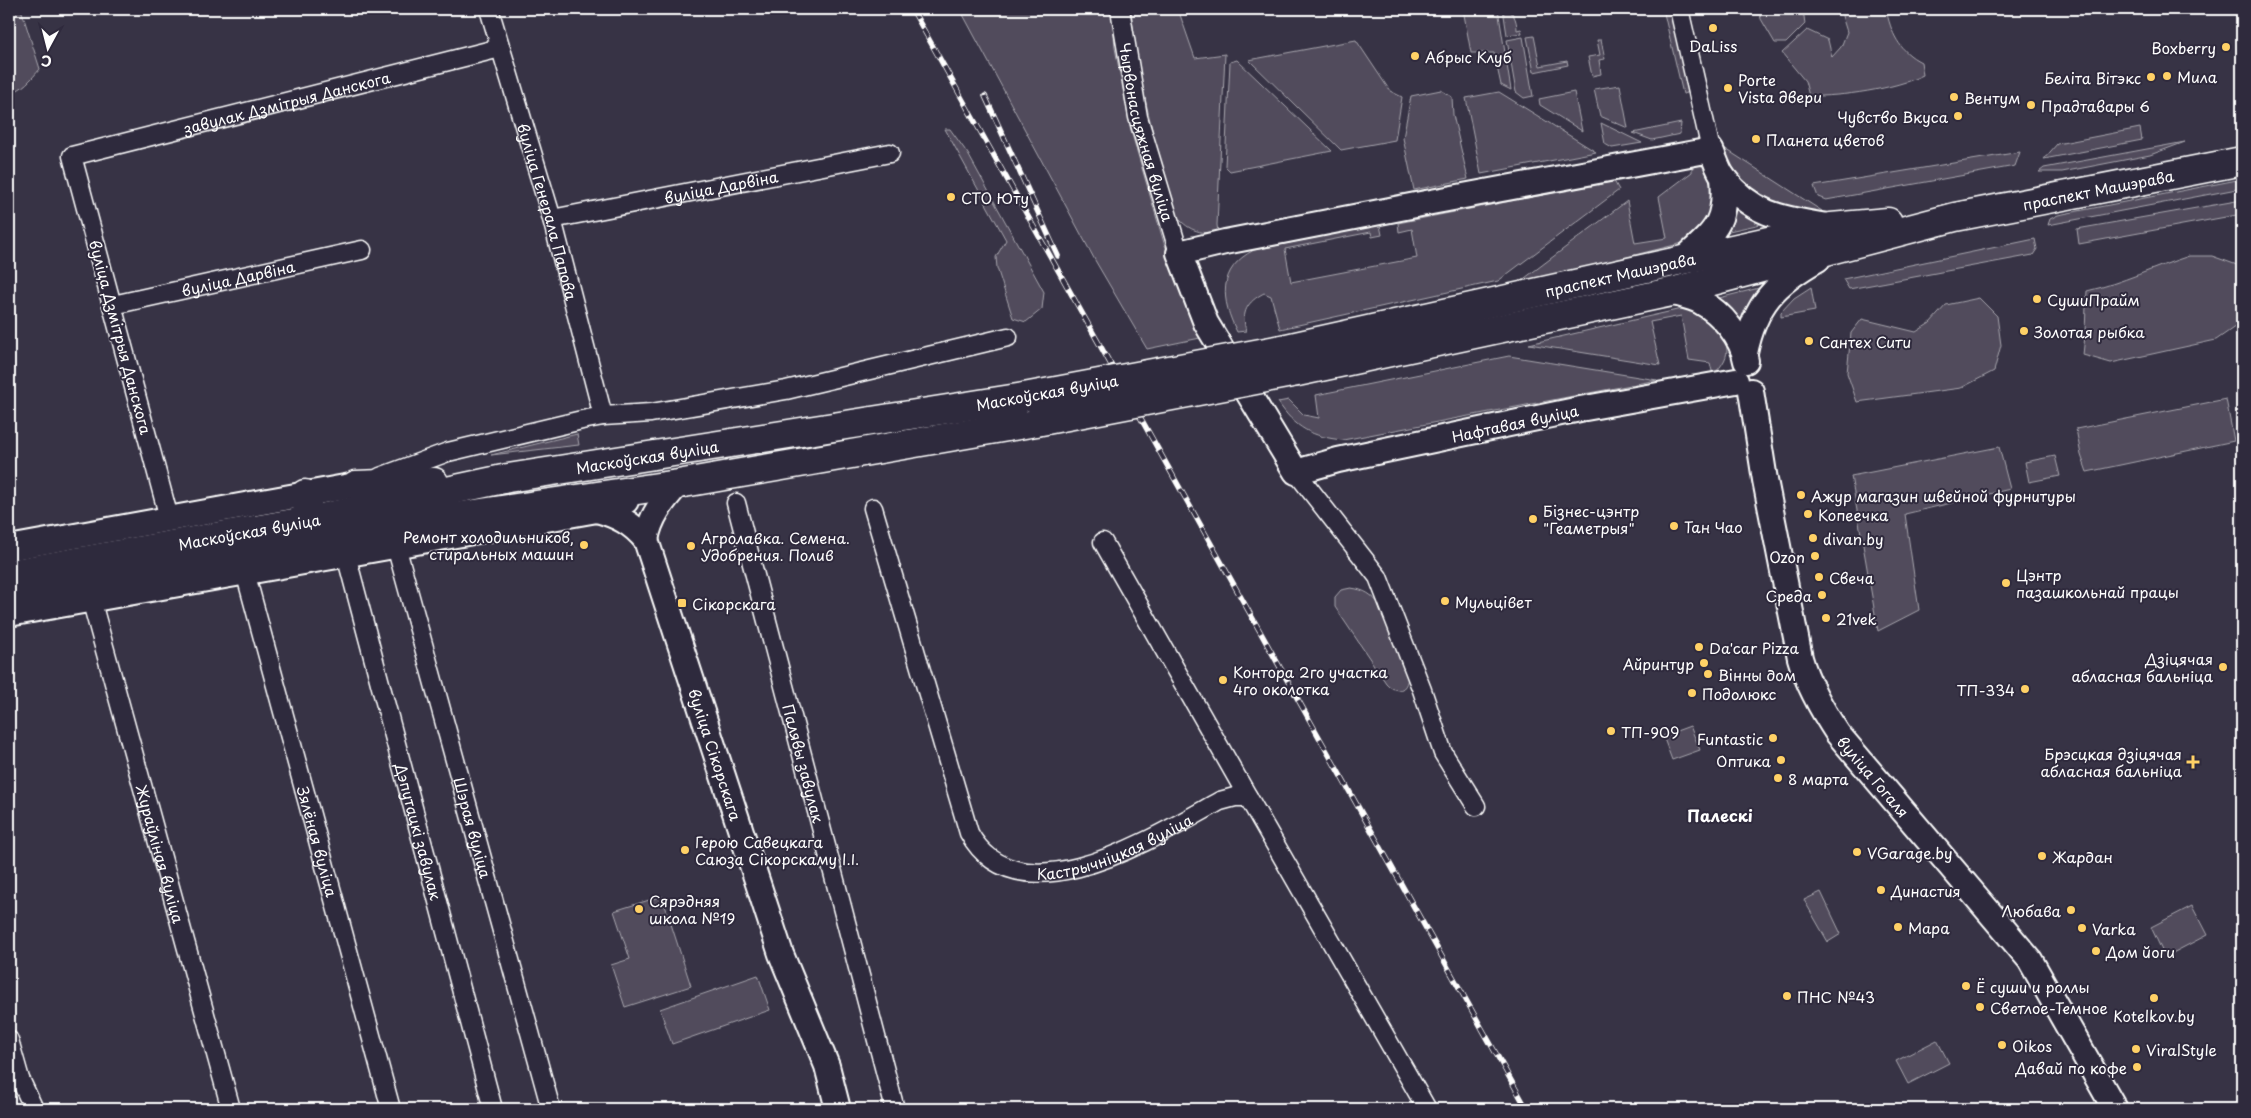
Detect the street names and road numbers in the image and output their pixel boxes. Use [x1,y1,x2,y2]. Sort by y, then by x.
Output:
street label: Чырвонасцяжная вуліца [1114,41,1181,225]
street label: завулак Дзмітрыя Данскога [180,65,393,139]
street label: вуліца Генерала Папова [512,120,584,303]
street label: праспект Машэрава [2021,163,2176,215]
street label: вуліца Дарвіна [662,164,780,208]
street label: вуліца Дзмітрыя Данскога [84,237,158,438]
street label: праспект Машэрава [1542,246,1698,302]
street label: вуліца Дарвіна [179,254,298,301]
street label: Маскоўская вуліца [974,368,1121,416]
street label: Нафтавая вуліца [1450,398,1581,448]
street label: Маскоўская вуліца [574,434,721,479]
street label: Маскоўская вуліца [176,507,323,555]
street label: вуліца Сікорскага [684,685,748,824]
street label: Палявы завулак [778,701,831,825]
street label: вуліца Гогаля [1832,730,1915,822]
street label: Дэпутацкі завулак [390,759,449,902]
street label: Шэрая вуліца [449,774,499,881]
street label: Жураўліная вуліца [131,782,191,926]
street label: Зялёная вуліца [292,783,344,900]
street label: Кастрычніцкая вуліца [1036,807,1197,884]

